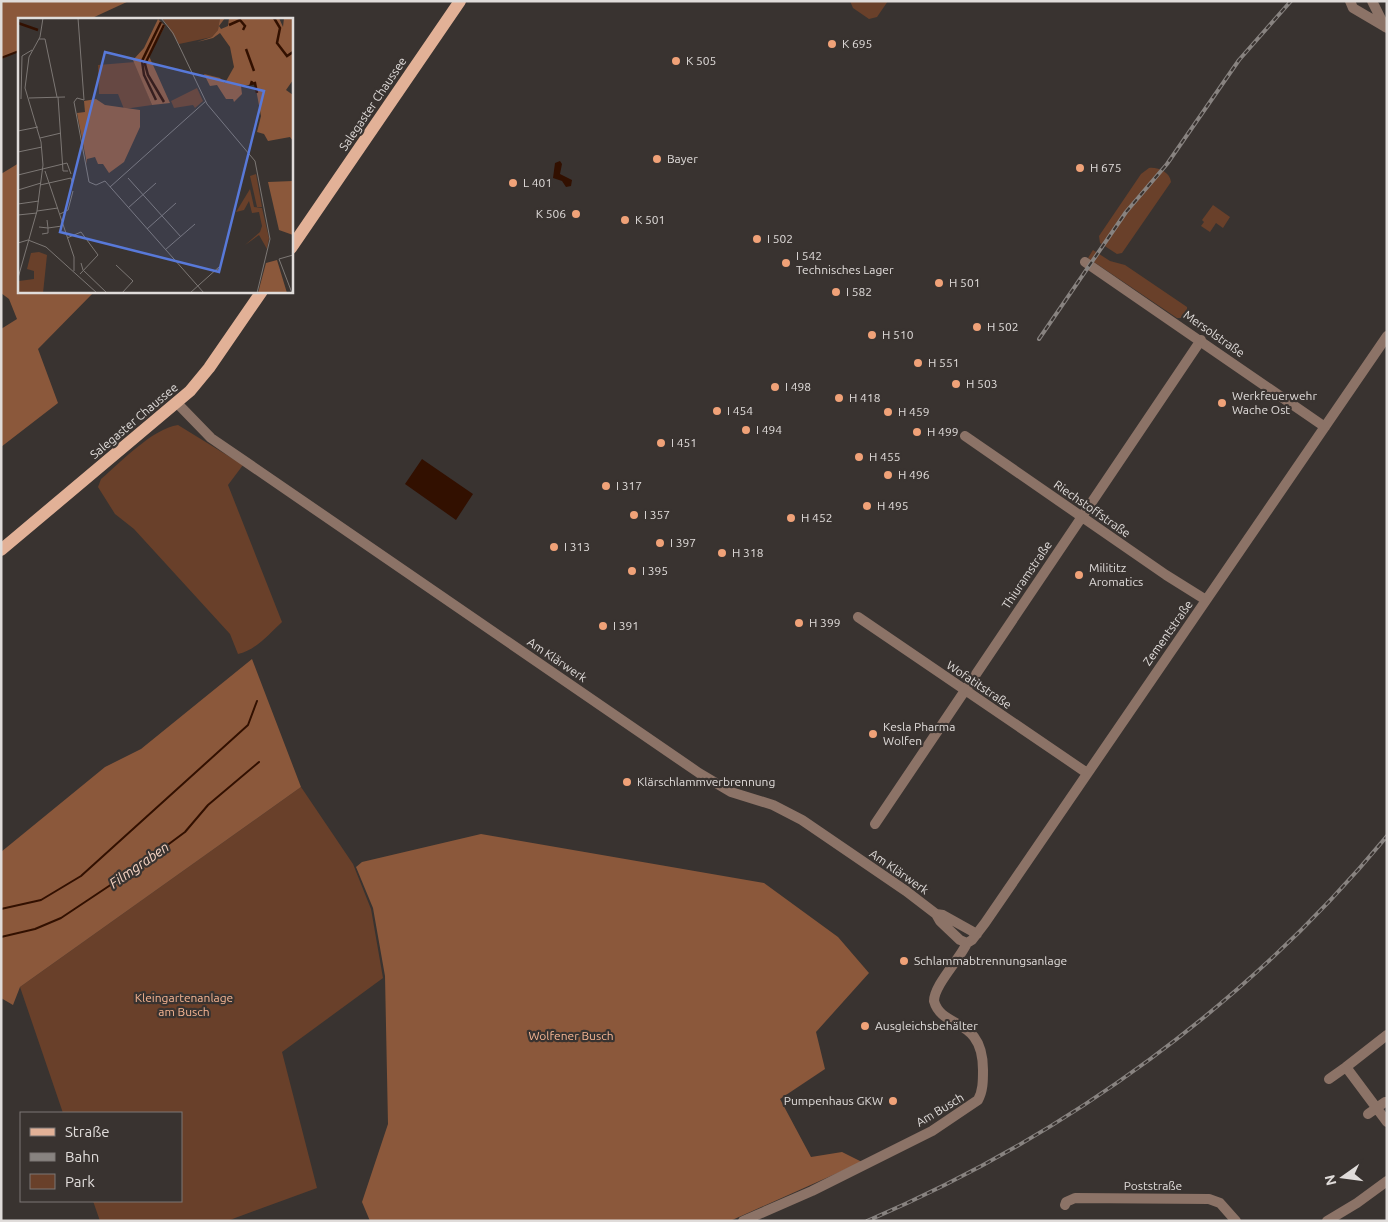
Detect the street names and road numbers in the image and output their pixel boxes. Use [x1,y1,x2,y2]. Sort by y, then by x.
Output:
street label: Salegaster Chaussee [336,54,409,153]
street label: Mersolstraße [1181,308,1247,359]
street label: Salegaster Chaussee [87,380,180,461]
street label: Riechstoffstraße [1052,477,1133,540]
street label: Thiuramstraße [999,538,1054,611]
street label: Zementstraße [1140,598,1195,668]
street label: Am Klärwerk [525,635,589,684]
street label: Wofatitstraße [944,658,1014,711]
street label: Am Klärwerk [867,847,931,897]
street label: Am Busch [914,1090,966,1129]
street label: Poststraße [1124,1179,1182,1192]

